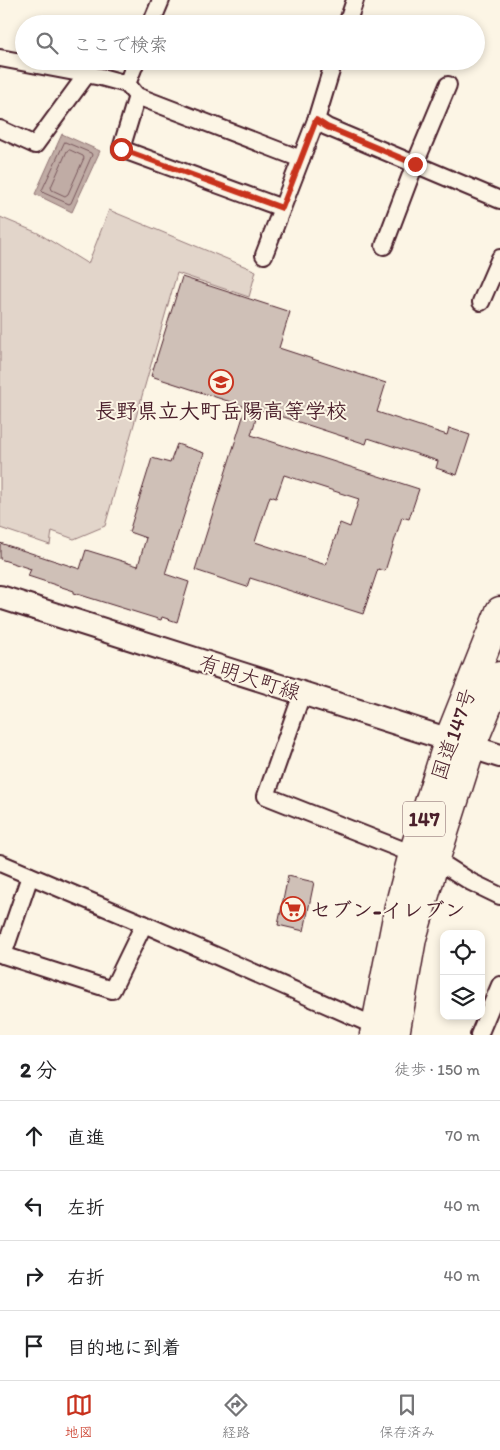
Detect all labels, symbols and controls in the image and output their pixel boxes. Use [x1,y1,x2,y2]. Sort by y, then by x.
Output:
search box [15,15,485,70]
icon: search [33,29,61,57]
text: ここで検索 [73,33,168,56]
route start [110,138,133,161]
route end [404,153,427,176]
school or university icon: 長野県立大町岳陽高等学校 [208,369,234,395]
place label: 長野県立大町岳陽高等学校 [95,398,347,423]
street label: 有明大町線 [196,649,304,705]
street label: 国道147号 [426,685,480,783]
road number: 147 [403,802,445,836]
supermarket icon: セブン-イレブン [280,896,306,922]
place label: セブン-イレブン [310,897,465,922]
map controls [440,930,485,1020]
button: locate [440,930,485,975]
button: layers [440,975,485,1020]
text: 2 分 [20,1057,57,1082]
text: 徒歩 · 150 m [394,1060,480,1079]
icon: ahead [20,1122,48,1150]
text: 直進 [67,1126,105,1149]
text: 70 m [445,1126,480,1145]
icon: left [20,1192,48,1220]
text: 左折 [67,1196,105,1219]
text: 40 m [443,1196,480,1215]
icon: right [20,1262,48,1290]
text: 右折 [67,1266,105,1289]
text: 40 m [443,1266,480,1285]
icon: arrive [20,1332,48,1360]
text: 目的地に到着 [67,1336,181,1359]
tab: 地図 [65,1391,93,1441]
tab: 経路 [222,1391,250,1441]
tab: 保存済み [379,1391,435,1441]

